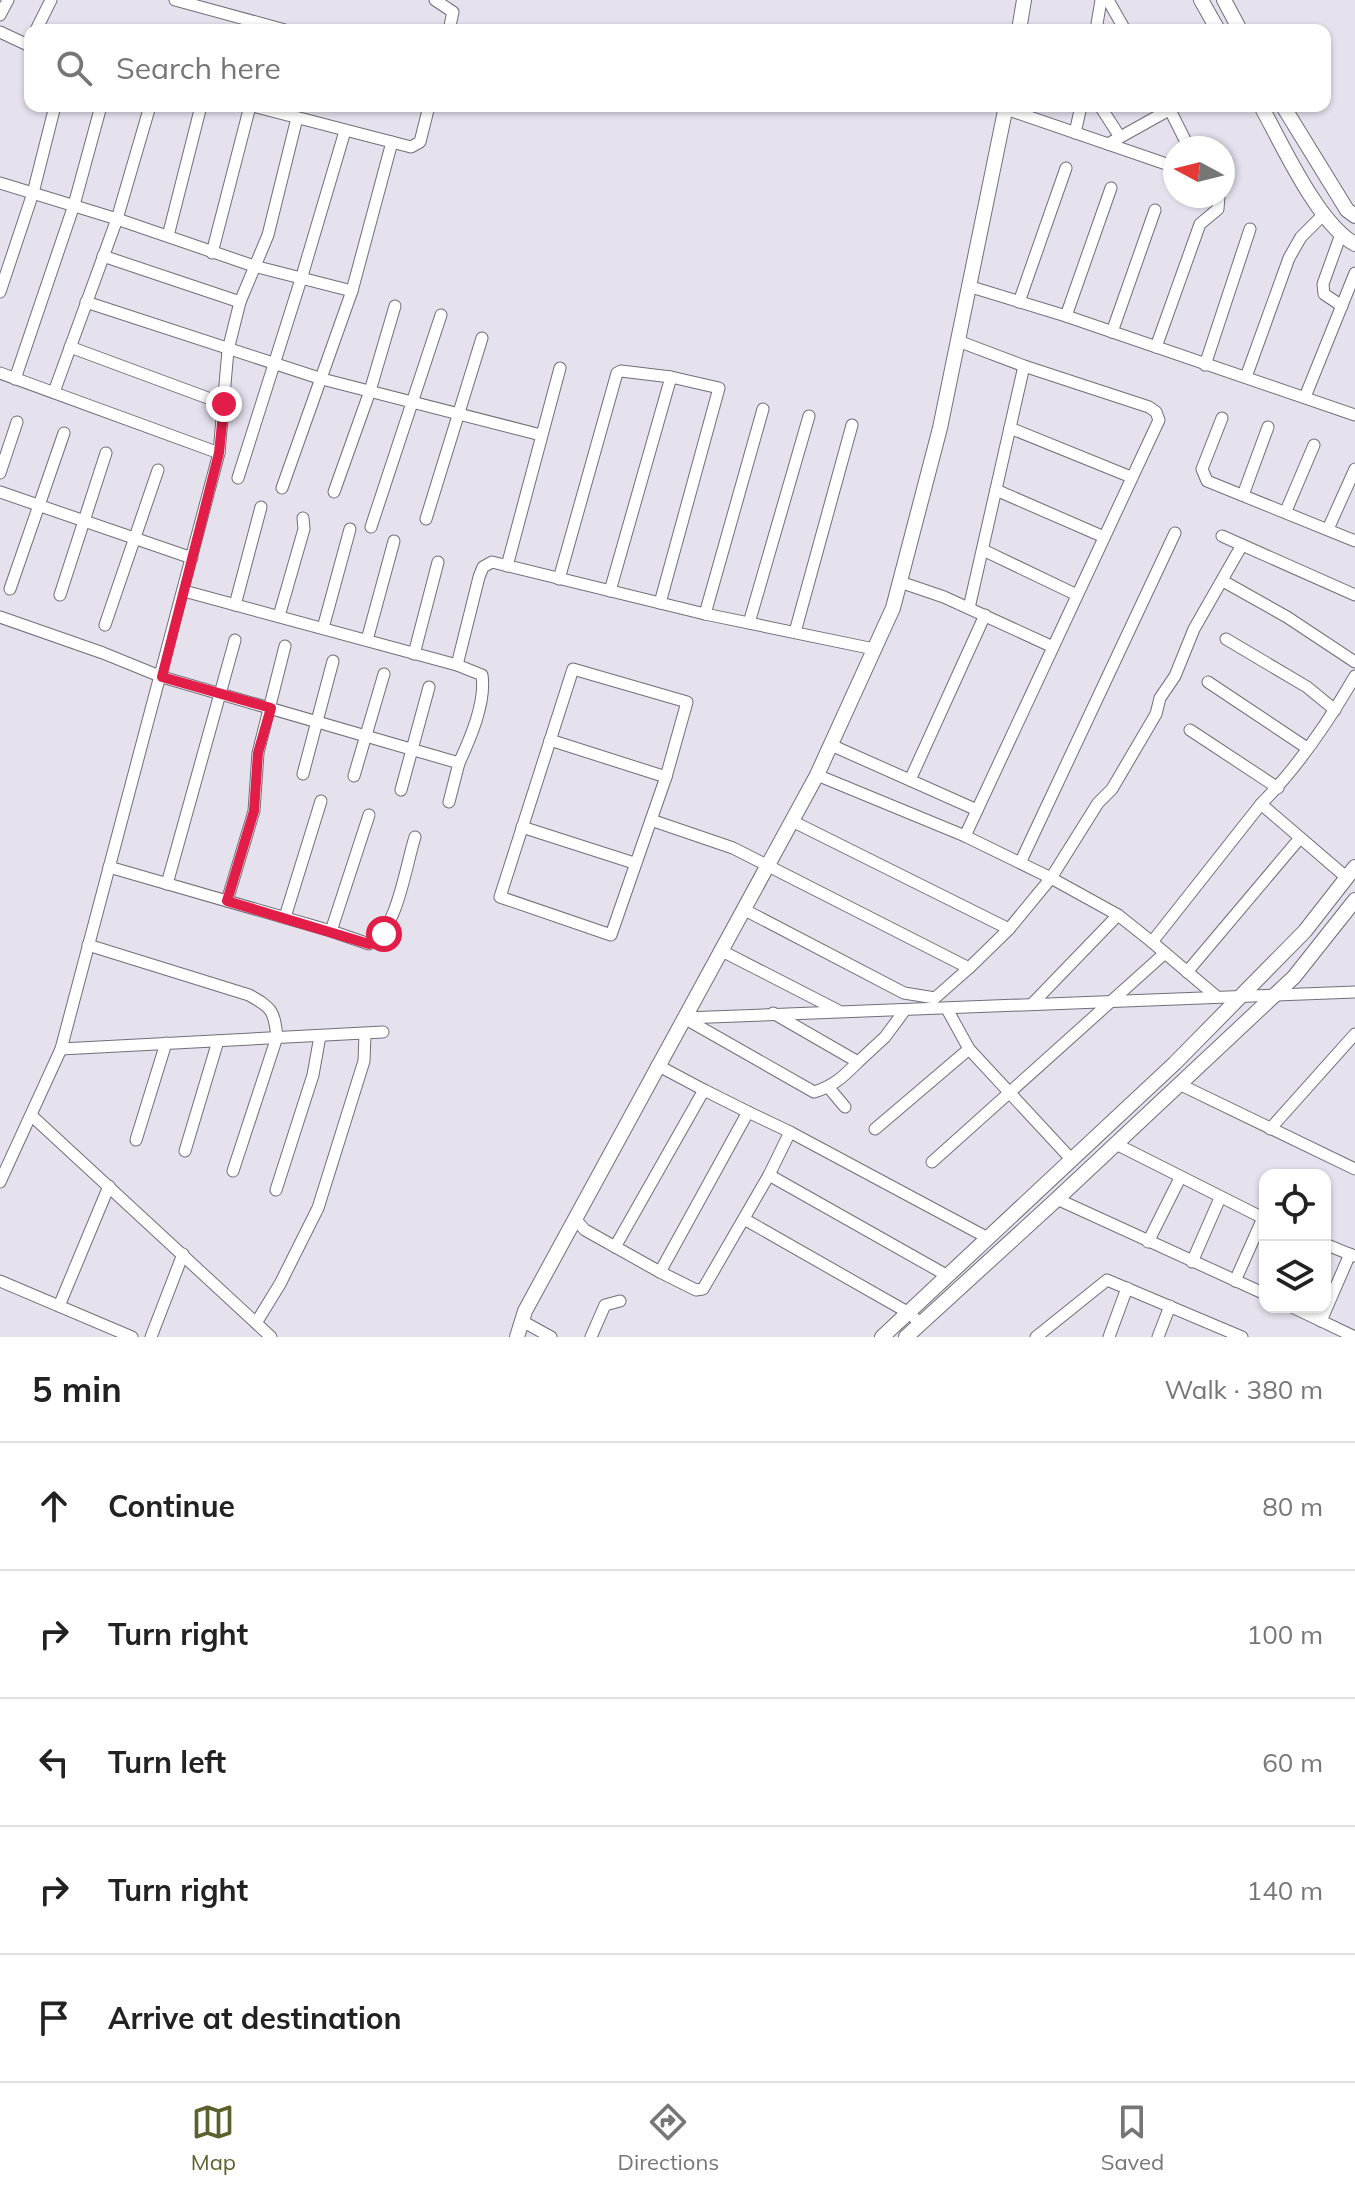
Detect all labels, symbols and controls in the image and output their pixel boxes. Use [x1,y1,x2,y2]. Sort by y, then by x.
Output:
search box [24,24,1331,112]
icon: search [52,46,96,90]
text: Search here [116,49,281,87]
north arrow [1163,136,1235,208]
route end [206,386,242,422]
route start [366,916,402,952]
map controls [1259,1169,1331,1313]
button: locate [1259,1169,1331,1241]
button: layers [1259,1241,1331,1313]
text: 5 min [32,1368,122,1411]
text: Walk · 380 m [1164,1373,1323,1406]
icon: ahead [32,1484,76,1528]
text: Continue [108,1487,235,1525]
text: 80 m [1262,1490,1323,1523]
icon: right [32,1612,76,1656]
text: Turn right [108,1615,248,1653]
text: 100 m [1247,1618,1323,1651]
icon: left [32,1740,76,1784]
text: Turn left [108,1743,226,1781]
text: 60 m [1262,1746,1323,1779]
icon: right [32,1868,76,1912]
text: Turn right [108,1871,248,1909]
text: 140 m [1247,1874,1323,1907]
icon: arrive [32,1996,76,2040]
text: Arrive at destination [108,1999,402,2037]
tab: Map [191,2100,236,2176]
tab: Directions [618,2100,719,2176]
tab: Saved [1101,2100,1164,2176]

